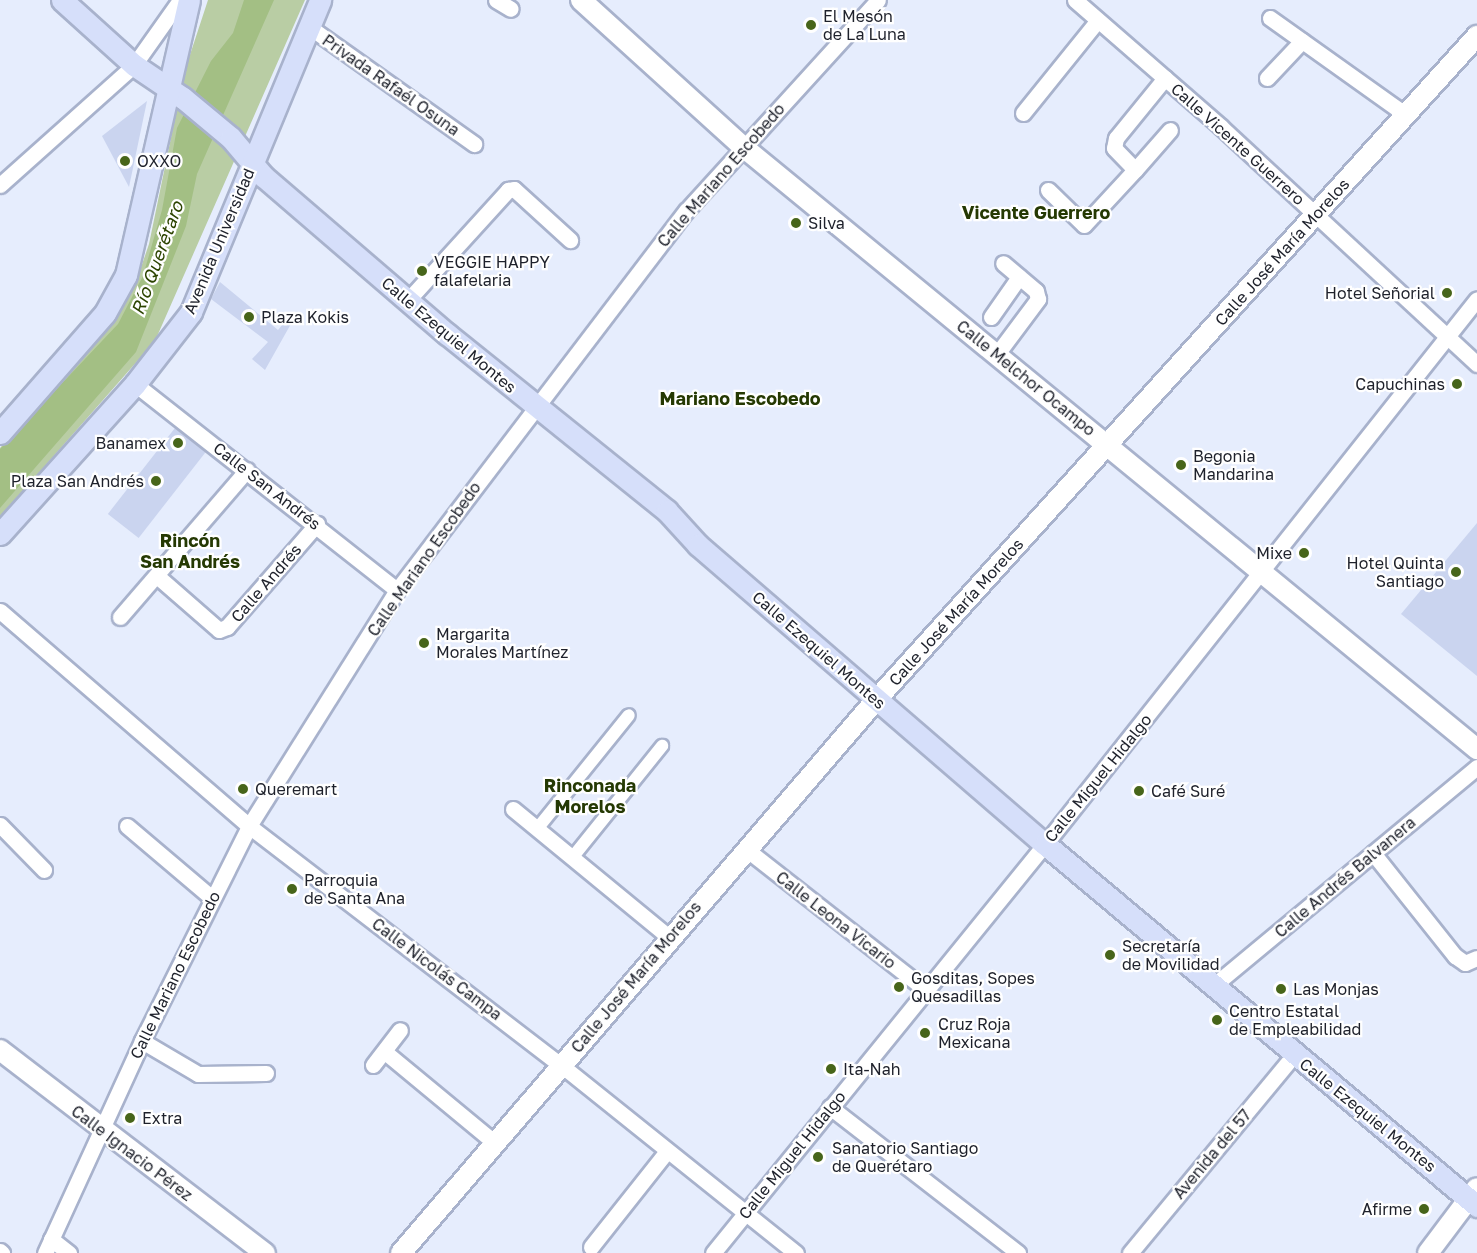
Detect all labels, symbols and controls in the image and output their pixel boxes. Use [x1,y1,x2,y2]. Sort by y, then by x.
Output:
place label: El Mesón de La Luna [823,6,906,44]
marker: El Mesón de La Luna [804,18,818,32]
street label: Privada Rafaél Osuna [319,30,463,140]
street label: Calle Vicente Guerrero [1167,79,1309,209]
street label: Calle Mariano Escobedo [653,99,789,251]
place label: OXXO [137,151,181,171]
marker: OXXO [118,154,132,168]
street label: Avenida Universidad [180,165,258,317]
street label: Calle José María Morelos [1211,174,1353,330]
water label: Río Querétaro [126,198,188,318]
district label: Vicente Guerrero [962,201,1110,223]
place label: Silva [808,213,845,233]
marker: Silva [789,216,803,230]
place label: VEGGIE HAPPY falafelaria [434,252,550,290]
marker: VEGGIE HAPPY falafelaria [415,264,429,278]
street label: Calle Ezequiel Montes [378,273,520,397]
place label: Hotel Señorial [1325,283,1435,303]
marker: Hotel Señorial [1440,286,1454,300]
place label: Plaza Kokis [261,307,349,327]
marker: Plaza Kokis [242,310,256,324]
street label: Calle Melchor Ocampo [953,316,1099,440]
place label: Capuchinas [1355,374,1445,394]
marker: Capuchinas [1450,377,1464,391]
district label: Mariano Escobedo [659,387,821,409]
place label: Banamex [95,433,166,453]
marker: Banamex [171,436,185,450]
street label: Calle San Andrés [210,438,324,534]
place label: Begonia Mandarina [1193,446,1274,484]
marker: Begonia Mandarina [1174,458,1188,472]
place label: Plaza San Andrés [11,471,144,491]
marker: Plaza San Andrés [149,474,163,488]
street label: Calle Mariano Escobedo [363,478,485,640]
district label: Rincón San Andrés [140,530,240,572]
street label: Calle José María Morelos [885,534,1027,690]
street label: Calle Andrés [227,540,305,626]
place label: Mixe [1256,543,1292,563]
marker: Mixe [1297,546,1311,560]
place label: Hotel Quinta Santiago [1347,553,1444,591]
marker: Hotel Quinta Santiago [1449,565,1463,579]
street label: Calle Ezequiel Montes [749,587,889,713]
place label: Margarita Morales Martínez [436,624,569,662]
marker: Margarita Morales Martínez [417,636,431,650]
street label: Calle Miguel Hidalgo [1041,710,1155,846]
district label: Rinconada Morelos [544,775,636,818]
place label: Queremart [255,779,337,799]
place label: Café Suré [1151,781,1225,801]
marker: Queremart [236,782,250,796]
marker: Café Suré [1132,784,1146,798]
street label: Calle Andrés Balvanera [1271,812,1419,942]
street label: Calle Leona Vicario [772,867,900,973]
place label: Parroquia de Santa Ana [304,870,405,908]
marker: Parroquia de Santa Ana [285,882,299,896]
street label: Calle Mariano Escobedo [126,888,224,1062]
street label: Calle José María Morelos [567,897,705,1057]
street label: Calle Nicolás Campa [368,914,506,1024]
place label: Secretaría de Movilidad [1122,936,1220,974]
marker: Secretaría de Movilidad [1103,948,1117,962]
place label: Gosditas, Sopes Quesadillas [911,968,1035,1006]
place label: Las Monjas [1293,979,1379,999]
marker: Gosditas, Sopes Quesadillas [892,980,906,994]
marker: Las Monjas [1274,982,1288,996]
place label: Centro Estatal de Empleabilidad [1229,1001,1361,1039]
marker: Centro Estatal de Empleabilidad [1210,1013,1224,1027]
place label: Cruz Roja Mexicana [938,1014,1011,1052]
marker: Cruz Roja Mexicana [916,1024,934,1042]
street label: Calle Ezequiel Montes [1296,1054,1440,1176]
place label: Ita-Nah [843,1059,901,1079]
marker: Ita-Nah [824,1062,838,1076]
street label: Calle Miguel Hidalgo [735,1087,849,1223]
street label: Calle Ignacio Pérez [68,1101,196,1205]
street label: Avenida del 57 [1169,1105,1255,1203]
place label: Extra [142,1108,182,1128]
marker: Extra [123,1111,137,1125]
place label: Sanatorio Santiago de Querétaro [832,1138,978,1176]
marker: Sanatorio Santiago de Querétaro [809,1148,827,1166]
place label: Afirme [1362,1199,1412,1219]
marker: Afirme [1417,1202,1431,1216]

